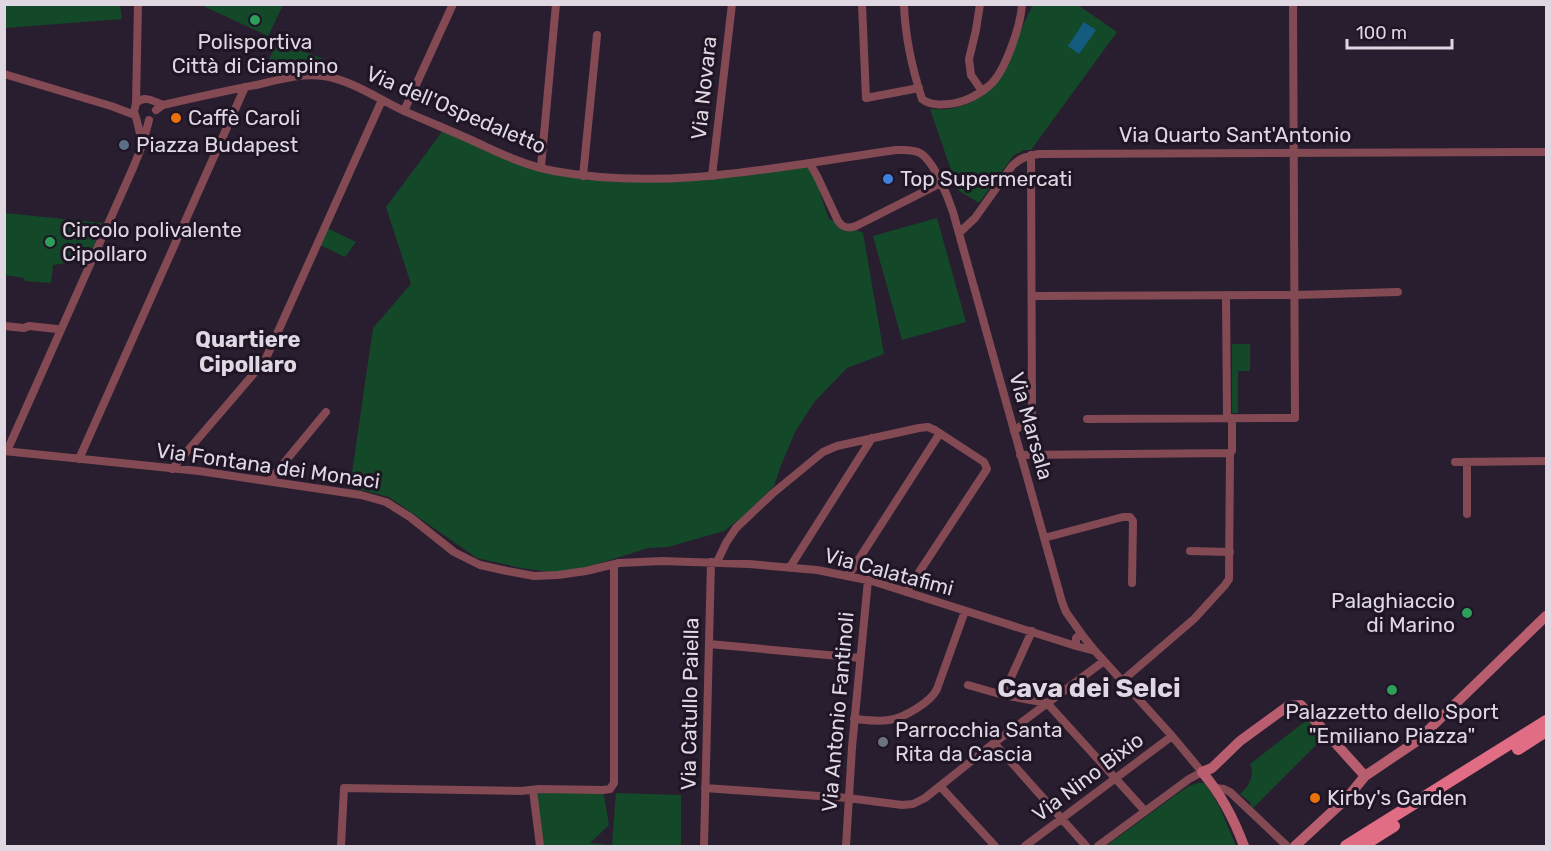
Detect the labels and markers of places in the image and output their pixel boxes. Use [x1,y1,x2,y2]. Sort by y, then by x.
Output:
marker: Polisportiva Città di Ciampino [248,13,262,27]
place label: Polisportiva Città di Ciampino [172,29,338,78]
place label: Caffè Caroli [188,105,300,130]
marker: Caffè Caroli [169,111,183,125]
place label: Piazza Budapest [136,132,298,157]
marker: Piazza Budapest [117,138,131,152]
place label: Top Supermercati [900,166,1072,191]
marker: Top Supermercati [881,172,895,186]
place label: Circolo polivalente Cipollaro [62,217,242,266]
marker: Circolo polivalente Cipollaro [43,235,57,249]
place label: Palaghiaccio di Marino [1331,588,1455,637]
marker: Palaghiaccio di Marino [1460,606,1474,620]
marker: Palazzetto dello Sport "Emiliano Piazza" [1385,683,1399,697]
place label: Palazzetto dello Sport "Emiliano Piazza" [1285,699,1499,748]
place label: Parrocchia Santa Rita da Cascia [895,717,1063,766]
marker: Parrocchia Santa Rita da Cascia [876,735,890,749]
place label: Kirby's Garden [1327,785,1467,810]
marker: Kirby's Garden [1308,791,1322,805]

